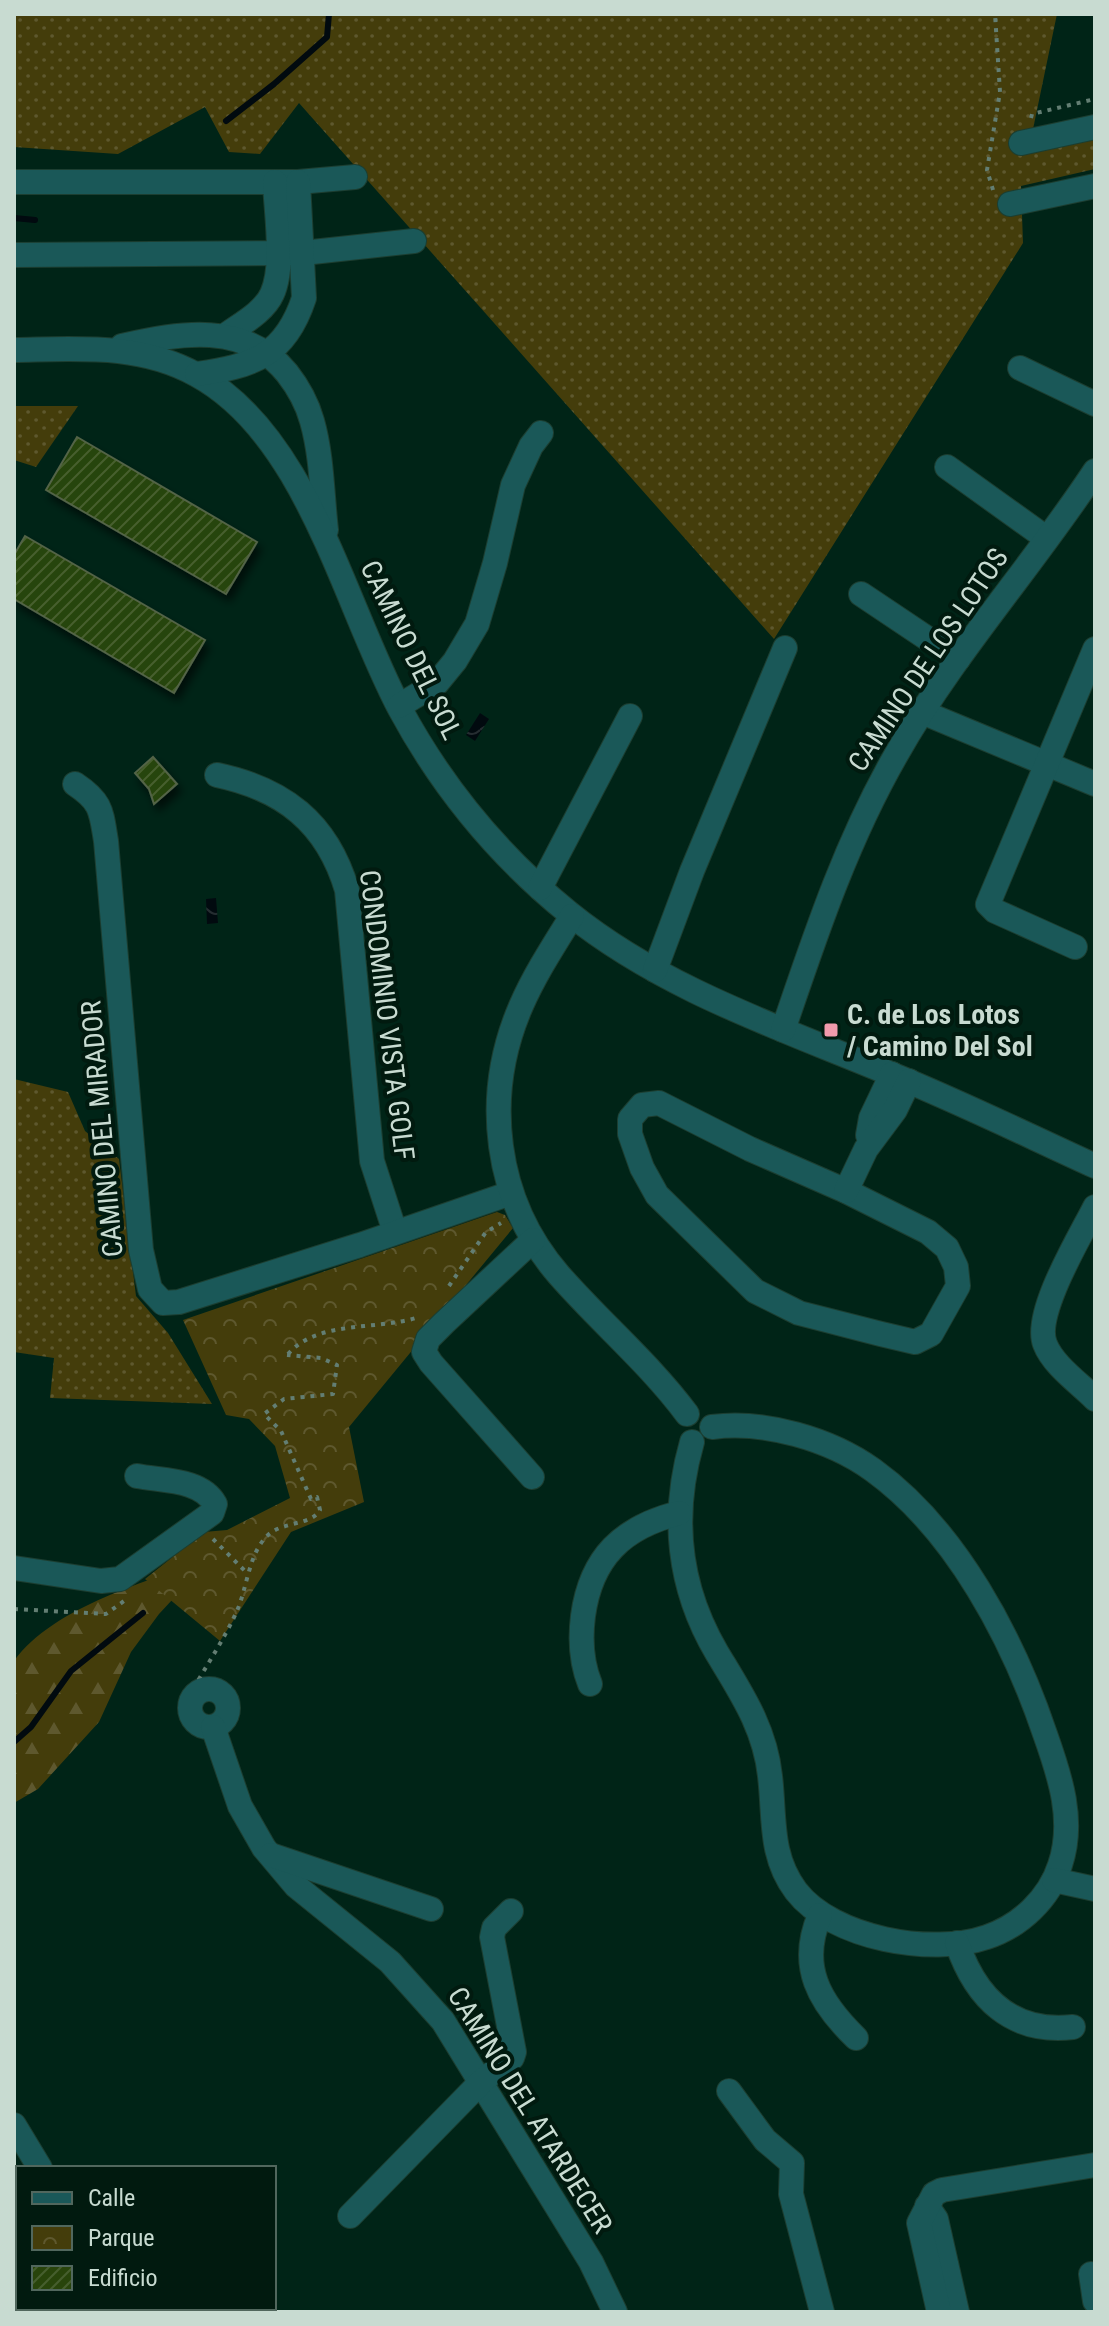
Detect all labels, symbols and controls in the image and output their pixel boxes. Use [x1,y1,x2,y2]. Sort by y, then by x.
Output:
street label: CAMINO DE LOS LOTOS [841,542,1015,778]
street label: CAMINO DEL SOL [353,555,469,745]
street label: CONDOMINIO VISTA GOLF [353,868,421,1162]
place label: C. de Los Lotos / Camino Del Sol [846,998,1033,1063]
street label: CAMINO DEL MIRADOR [74,999,130,1259]
marker: C. de Los Lotos / Camino Del Sol [822,1021,840,1039]
street label: CAMINO DEL ATARDECER [441,1981,619,2239]
legend [16,2166,276,2310]
text: Calle [88,2184,135,2212]
text: Parque [88,2224,155,2252]
text: Edificio [88,2264,158,2292]

